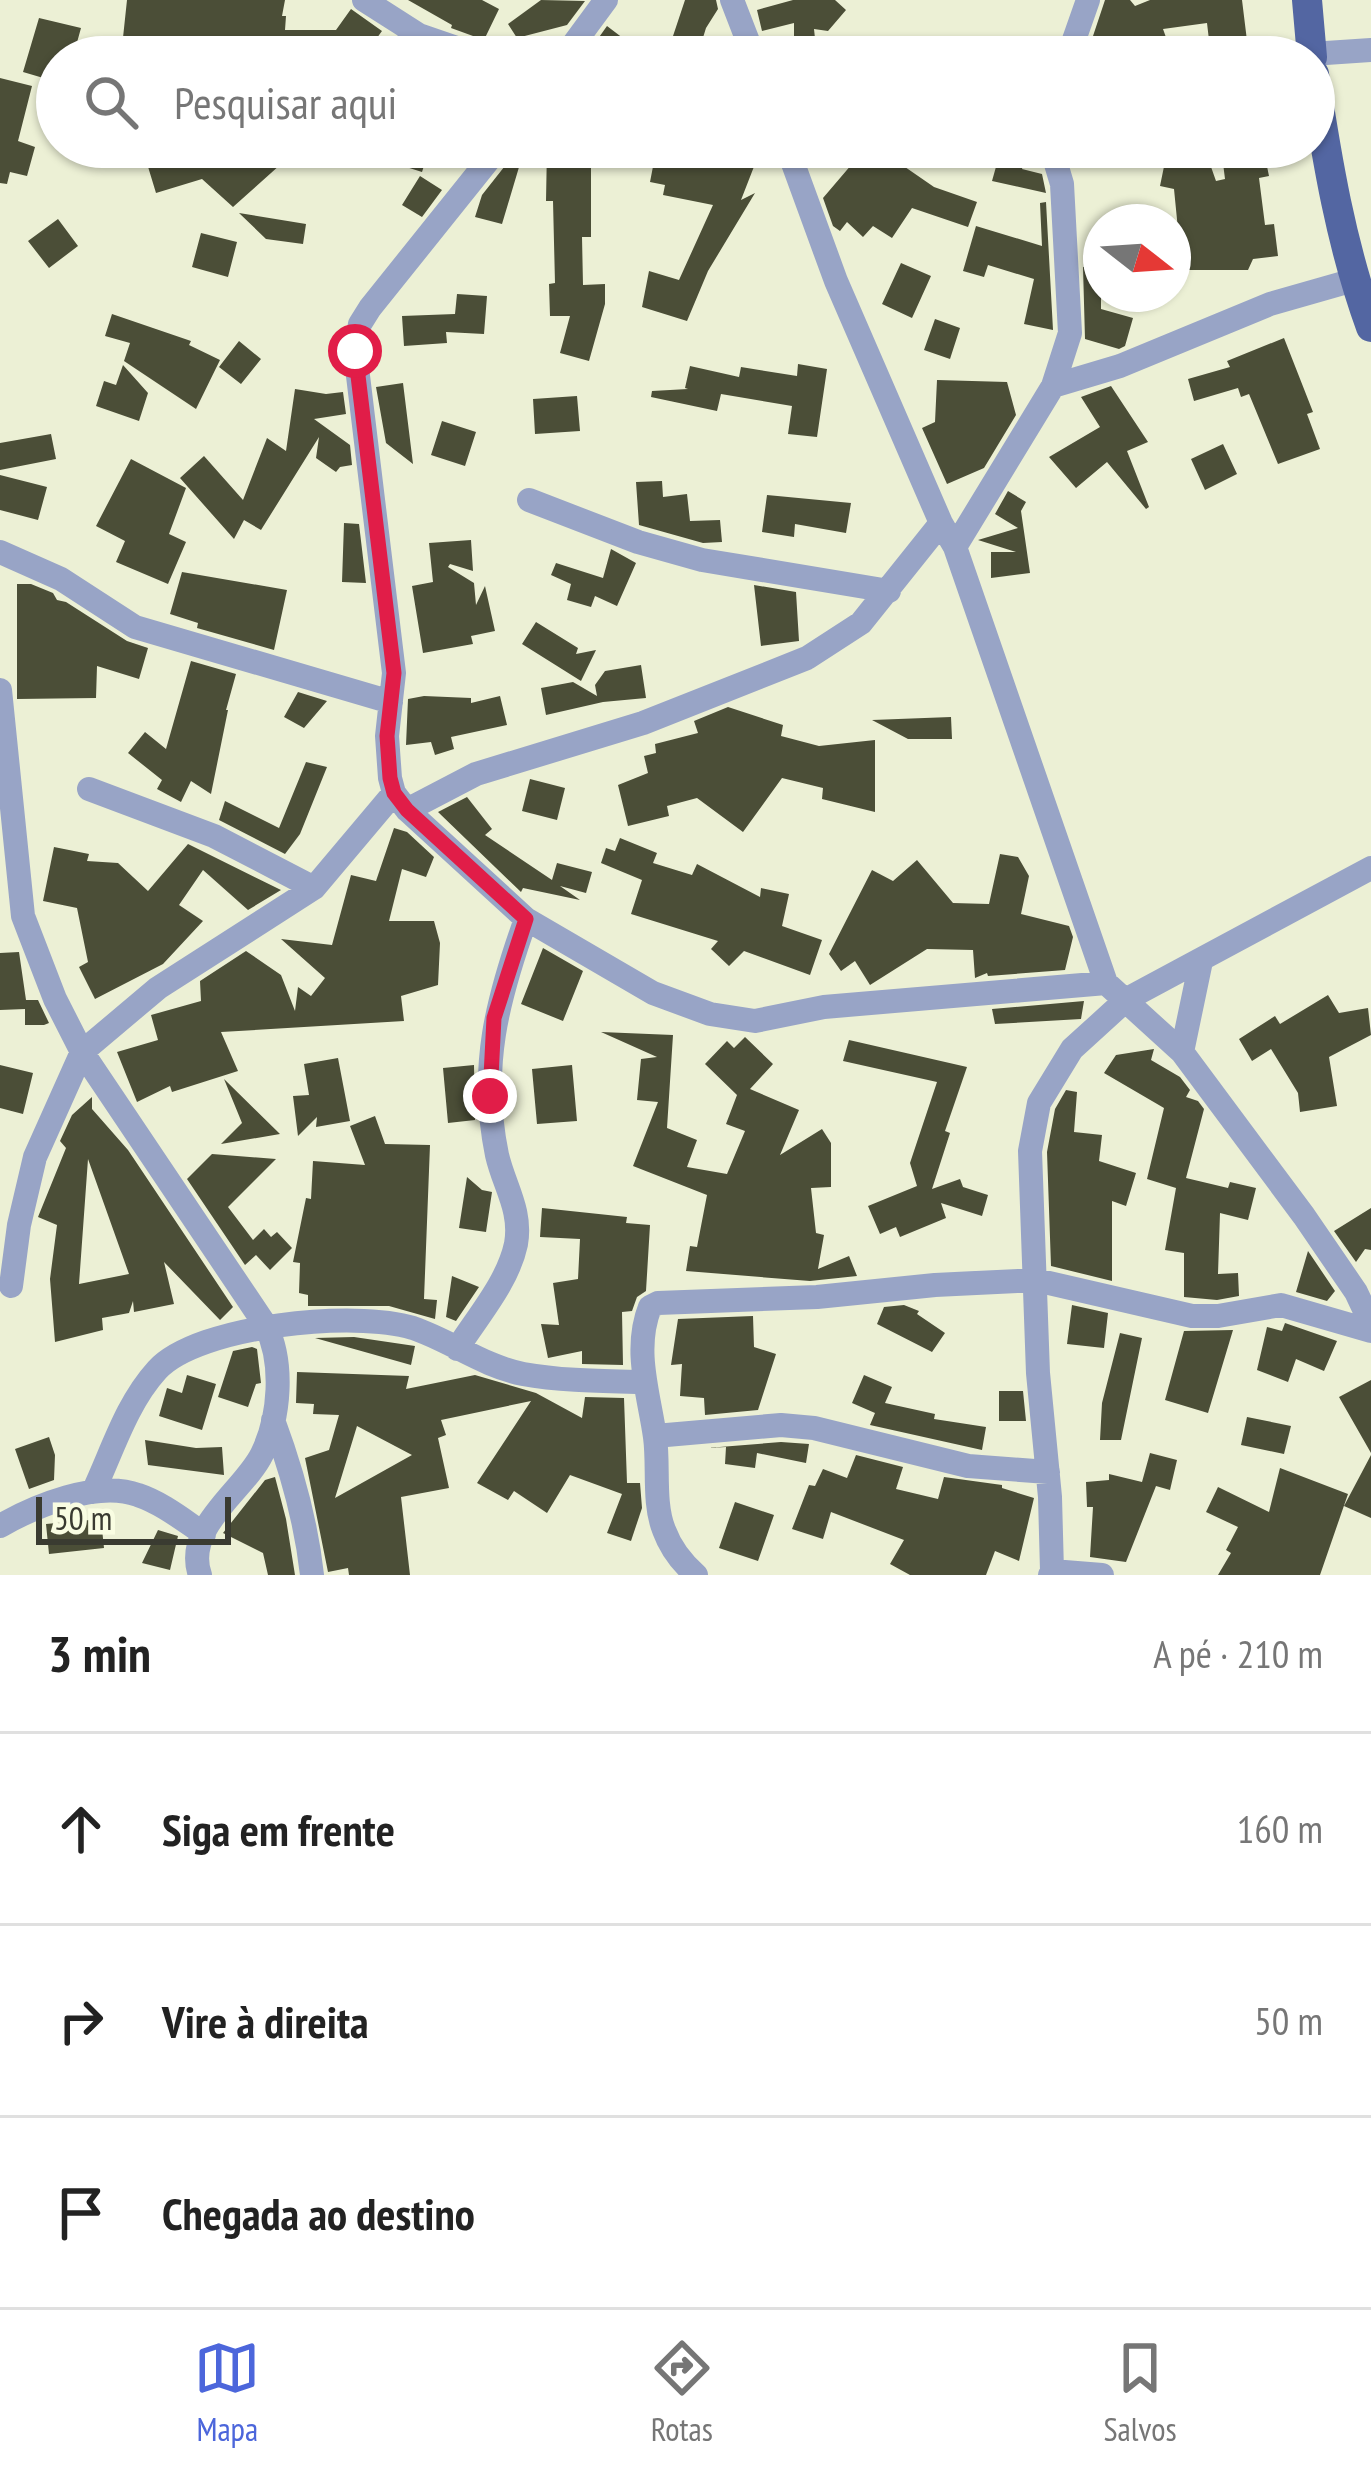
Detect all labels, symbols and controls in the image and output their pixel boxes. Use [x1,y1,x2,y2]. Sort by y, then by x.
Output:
search box [36,36,1335,168]
icon: search [78,69,144,135]
text: Pesquisar aqui [174,73,397,131]
north arrow [1083,204,1191,312]
route start [328,324,382,378]
route end [463,1069,517,1123]
scale bar [36,1491,231,1544]
text: 50 m [54,1496,112,1539]
text: 3 min [48,1620,151,1686]
text: A pé · 210 m [1153,1628,1323,1679]
icon: ahead [48,1796,114,1862]
text: Siga em frente [162,1800,395,1858]
text: 160 m [1237,1803,1323,1854]
icon: right [48,1988,114,2054]
text: Vire à direita [162,1992,369,2050]
text: 50 m [1254,1995,1323,2046]
icon: arrive [48,2180,114,2246]
text: Chegada ao destino [162,2184,475,2242]
tab: Mapa [194,2335,260,2450]
tab: Rotas [649,2335,715,2450]
tab: Salvos [1103,2335,1177,2450]

